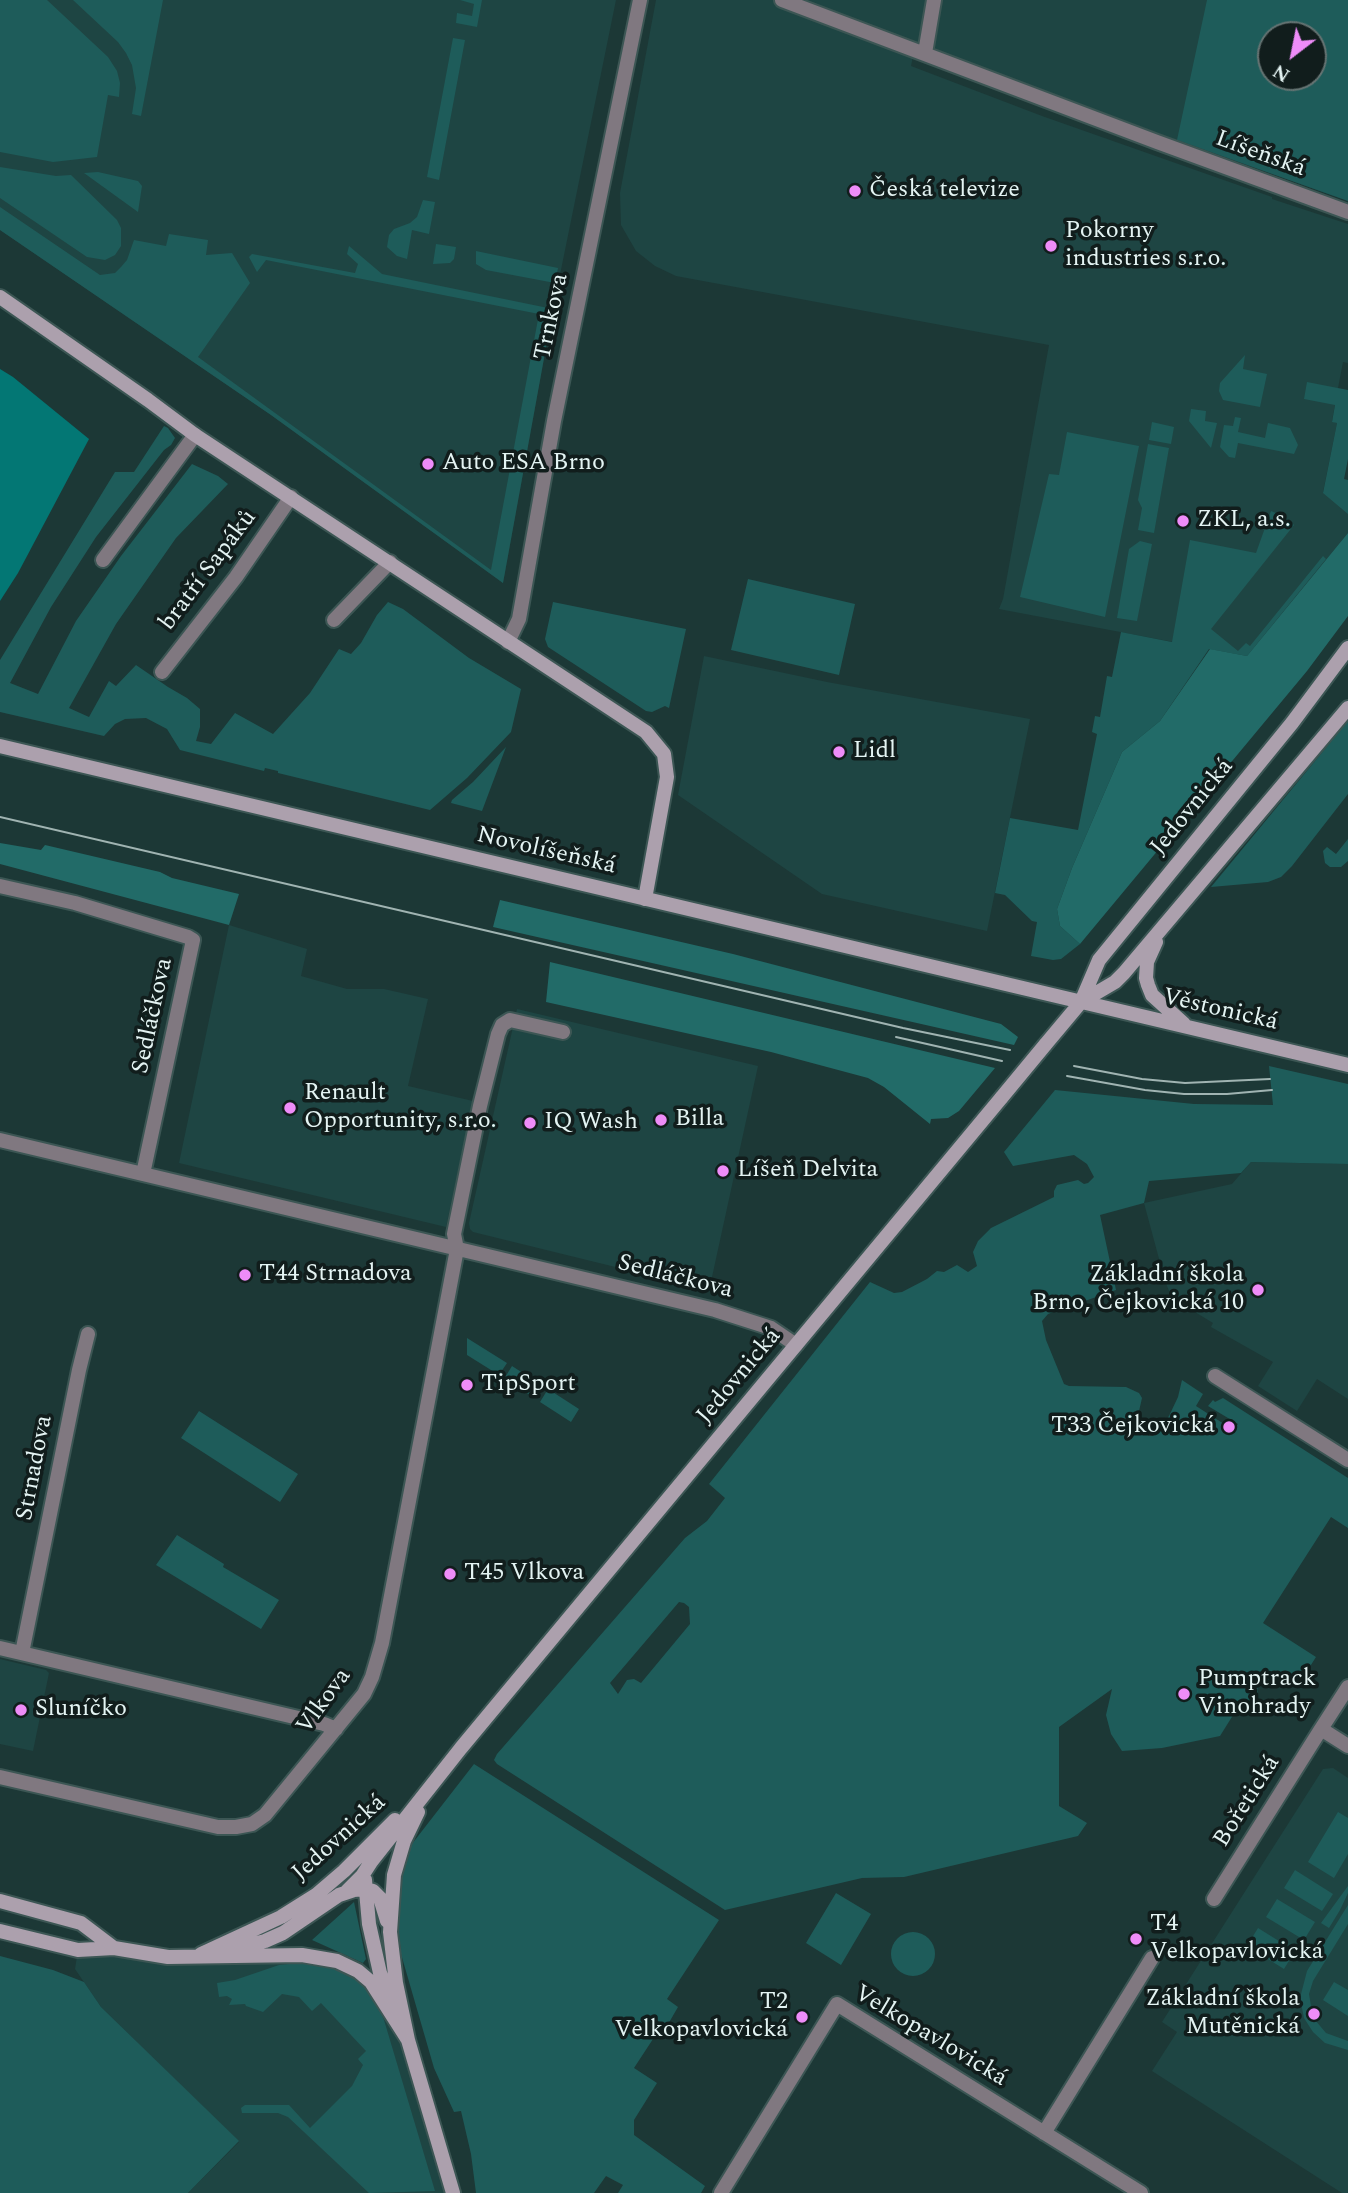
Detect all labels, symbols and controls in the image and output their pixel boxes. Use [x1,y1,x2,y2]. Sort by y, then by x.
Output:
north arrow [1257,21,1327,91]
text: N [1267,56,1296,89]
street label: Líšeňská [1211,125,1309,185]
place label: Česká televize [869,177,1020,205]
marker: Česká televize [847,183,863,199]
place label: Pokorny industries s.r.o. [1065,218,1226,274]
marker: Pokorny industries s.r.o. [1043,238,1059,254]
street label: Trnkova [530,271,576,363]
place label: Auto ESA Brno [442,450,605,478]
marker: Auto ESA Brno [420,456,436,472]
street label: bratří Sapáků [154,505,264,637]
place label: ZKL, a.s. [1197,507,1291,535]
marker: ZKL, a.s. [1175,513,1191,529]
place label: Lidl [853,738,896,766]
marker: Lidl [831,744,847,760]
street label: Jedovnická [1145,754,1241,862]
street label: Novolíšeňská [473,822,619,882]
street label: Sedláčkova [128,955,180,1077]
street label: Věstonická [1160,984,1280,1038]
place label: Renault Opportunity, s.r.o. [304,1080,497,1136]
marker: Renault Opportunity, s.r.o. [282,1100,298,1116]
place label: Billa [675,1106,724,1134]
place label: IQ Wash [544,1109,638,1137]
marker: Billa [653,1112,669,1128]
marker: IQ Wash [522,1115,538,1131]
place label: Líšeň Delvita [737,1157,878,1185]
marker: Líšeň Delvita [715,1163,731,1179]
street label: Sedláčkova [614,1250,736,1306]
place label: T44 Strnadova [259,1261,412,1289]
place label: Základní škola Brno, Čejkovická 10 [1032,1262,1244,1318]
marker: T44 Strnadova [237,1267,253,1283]
marker: Základní škola Brno, Čejkovická 10 [1250,1282,1266,1298]
street label: Jedovnická [692,1323,788,1431]
place label: TipSport [481,1371,576,1399]
marker: TipSport [459,1377,475,1393]
street label: Strnadova [12,1413,60,1523]
place label: T33 Čejkovická [1051,1413,1215,1441]
marker: T33 Čejkovická [1221,1419,1237,1435]
place label: T45 Vlkova [464,1560,584,1588]
marker: T45 Vlkova [442,1566,458,1582]
street label: Vlkova [292,1664,358,1740]
place label: Pumptrack Vinohrady [1198,1666,1316,1722]
marker: Pumptrack Vinohrady [1176,1686,1192,1702]
place label: Sluníčko [35,1696,127,1724]
marker: Sluníčko [13,1702,29,1718]
street label: Bořetická [1209,1751,1287,1853]
street label: Jedovnická [287,1789,393,1889]
place label: T4 Velkopavlovická [1150,1911,1323,1967]
marker: T4 Velkopavlovická [1128,1931,1144,1947]
street label: Velkopavlovická [848,1980,1012,2094]
place label: Základní škola Mutěnická [1145,1986,1300,2042]
place label: T2 Velkopavlovická [615,1989,788,2045]
marker: Základní škola Mutěnická [1306,2006,1322,2022]
marker: T2 Velkopavlovická [794,2009,810,2025]

